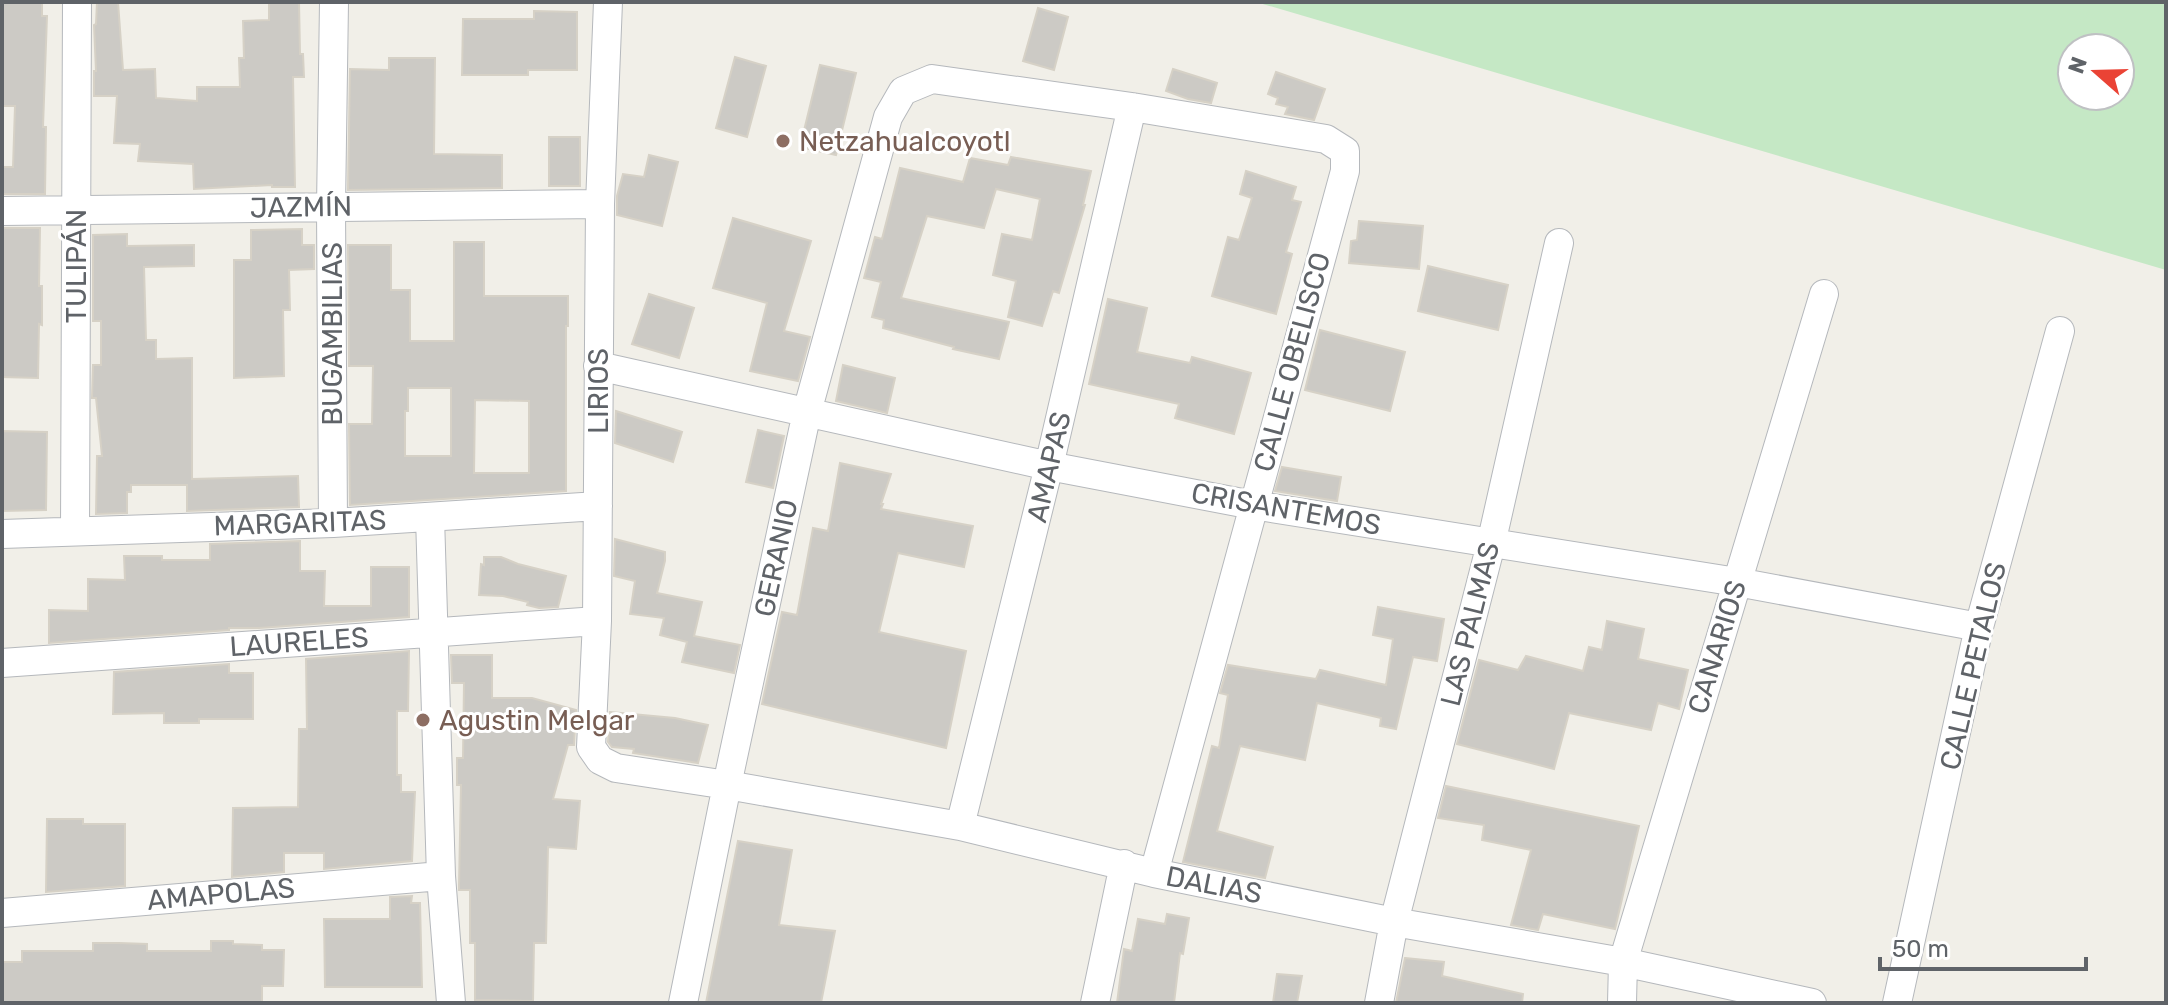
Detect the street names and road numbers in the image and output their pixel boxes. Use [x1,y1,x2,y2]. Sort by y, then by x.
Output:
street label: JAZMÍN [250,190,352,224]
street label: TULIPÁN [60,209,93,323]
street label: BUGAMBILIAS [316,242,349,426]
street label: CALLE OBELISCO [1247,249,1337,475]
street label: LIRIOS [582,348,615,434]
street label: AMAPAS [1020,408,1078,526]
street label: CRISANTEMOS [1189,476,1383,542]
street label: GERANIO [747,496,805,620]
street label: MARGARITAS [213,503,387,543]
street label: LAS PALMAS [1434,538,1506,710]
street label: CALLE PETALOS [1933,559,2013,773]
street label: CANARIOS [1681,576,1753,718]
street label: LAURELES [228,621,370,663]
street label: DALIAS [1163,860,1265,910]
street label: AMAPOLAS [146,871,296,917]

